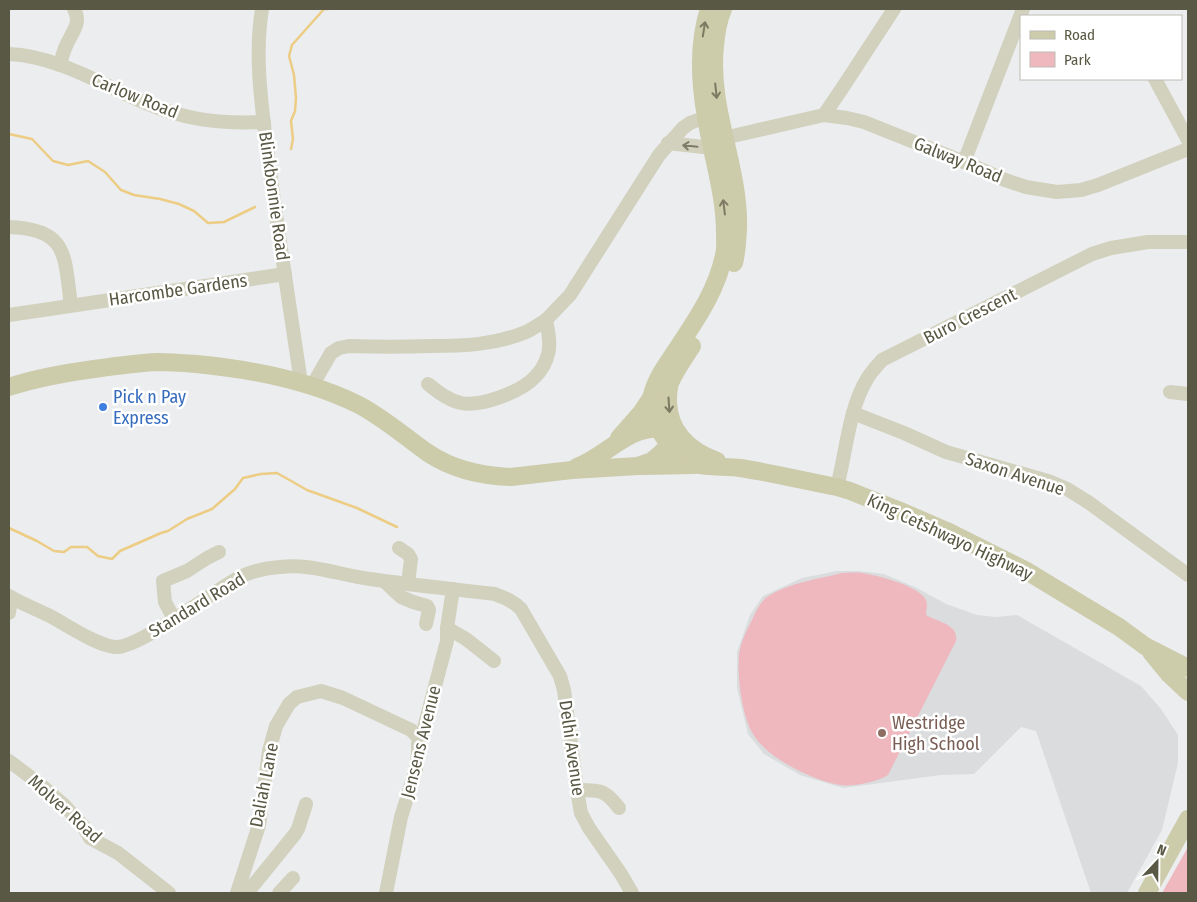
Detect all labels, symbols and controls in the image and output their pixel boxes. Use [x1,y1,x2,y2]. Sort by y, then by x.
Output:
legend [1020,15,1182,80]
one-way arrow [699,22,709,38]
text: Road [1064,26,1095,44]
text: Park [1064,51,1091,69]
street label: Carlow Road [88,69,182,123]
one-way arrow [711,83,721,99]
street label: Blinkbonnie Road [254,130,294,262]
street label: Galway Road [911,132,1005,188]
one-way arrow [683,141,699,151]
one-way arrow [718,200,728,216]
street label: Harcombe Gardens [107,269,249,311]
street label: Buro Crescent [920,283,1020,349]
place label: Pick n Pay Express [113,386,186,429]
one-way arrow [664,397,673,413]
marker: Pick n Pay Express [97,401,109,413]
street label: Saxon Avenue [963,448,1067,500]
street label: King Cetshwayo Highway [864,489,1036,585]
street label: Standard Road [145,568,249,642]
street label: Jensens Avenue [396,683,446,801]
street label: Delhi Avenue [554,699,590,797]
place label: Westridge High School [892,712,980,755]
marker: Westridge High School [876,727,888,739]
street label: Daliah Lane [245,741,283,829]
street label: Molver Road [24,770,106,848]
north arrow [1132,837,1182,887]
text: N [1155,841,1169,860]

